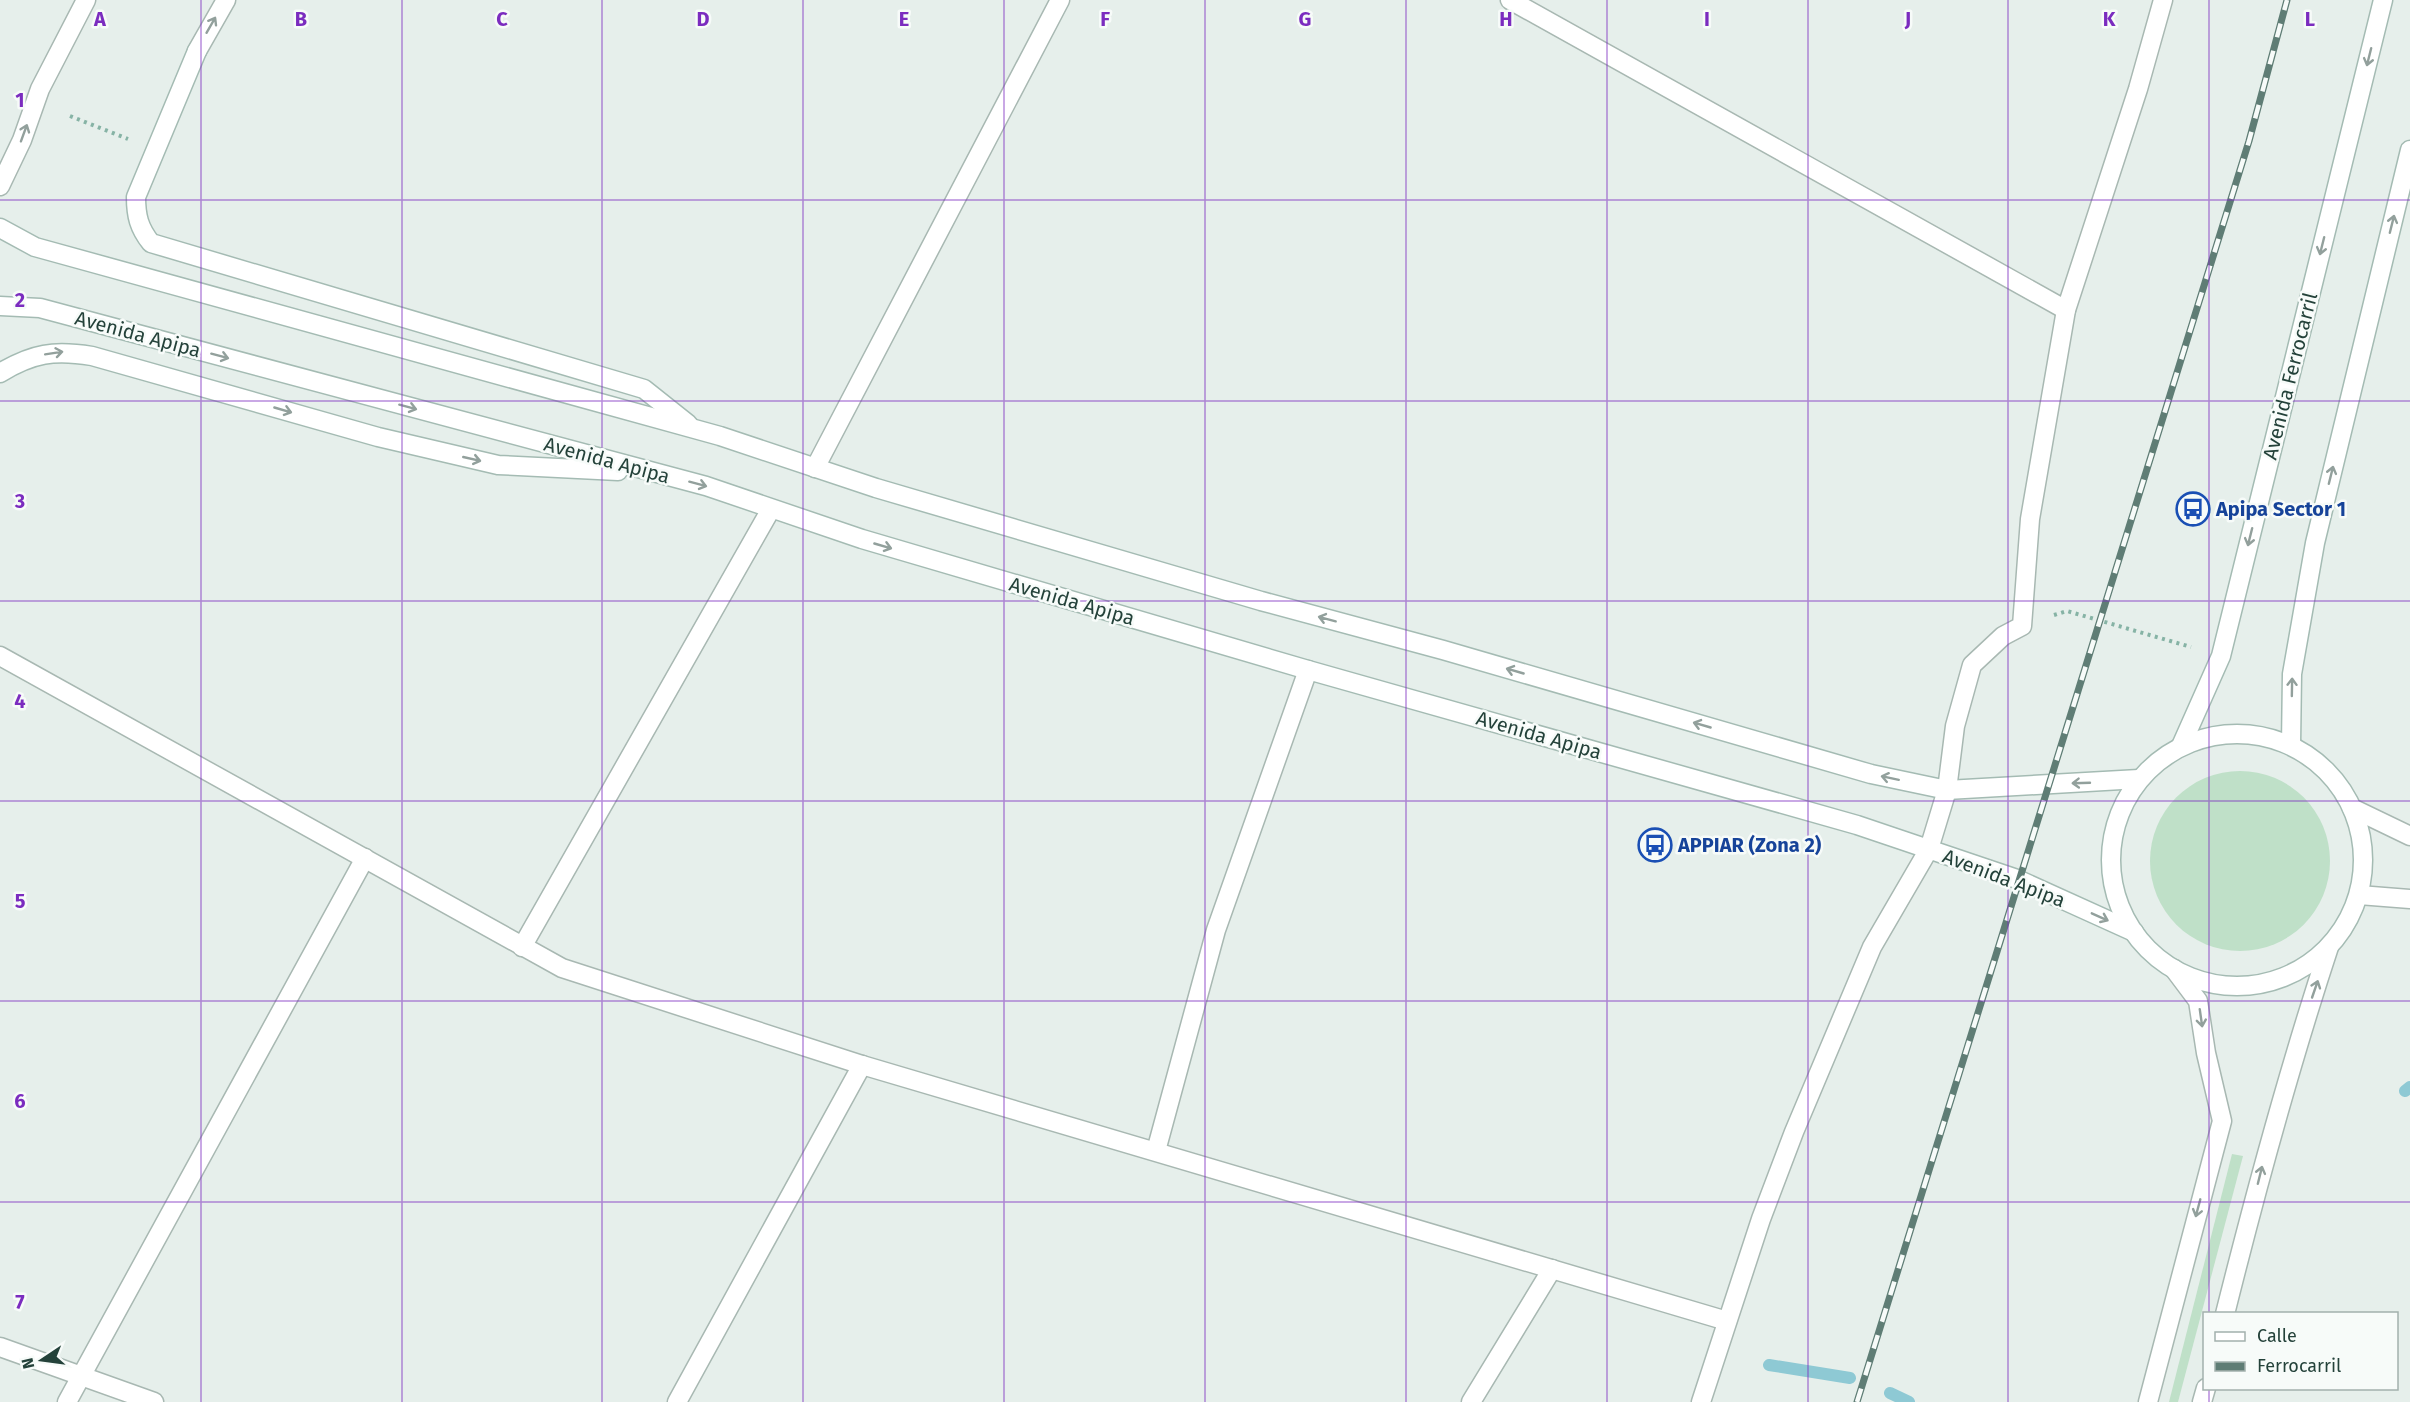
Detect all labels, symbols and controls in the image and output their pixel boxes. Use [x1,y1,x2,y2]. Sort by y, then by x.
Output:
text: A [93,7,107,31]
text: B [295,7,307,31]
text: C [496,7,508,31]
text: D [696,7,710,31]
text: E [899,7,909,31]
text: F [1100,7,1110,31]
text: G [1299,7,1311,31]
text: H [1499,7,1513,31]
text: I [1704,7,1710,31]
text: J [1904,7,1911,31]
text: K [2103,7,2116,31]
text: L [2305,7,2315,31]
one-way arrow [206,17,218,34]
one-way arrow [2362,47,2374,66]
text: 1 [15,88,25,112]
one-way arrow [20,124,31,143]
one-way arrow [2386,215,2398,234]
one-way arrow [2316,236,2328,255]
text: 2 [15,288,25,312]
street label: Avenida Ferrocarril [2258,290,2322,462]
street label: Avenida Apipa [73,306,203,362]
one-way arrow [44,347,63,358]
one-way arrow [210,351,229,363]
one-way arrow [399,402,418,413]
one-way arrow [273,405,292,416]
street label: Avenida Apipa [542,432,672,488]
one-way arrow [462,453,481,465]
one-way arrow [2326,465,2338,484]
one-way arrow [688,479,707,491]
text: 3 [14,489,25,513]
bus stop icon: Apipa Sector 1 [2175,491,2211,527]
place label: Apipa Sector 1 [2215,497,2346,521]
one-way arrow [2244,528,2256,547]
one-way arrow [873,540,892,552]
street label: Avenida Apipa [1007,572,1137,630]
one-way arrow [1318,613,1337,624]
one-way arrow [1506,665,1525,676]
one-way arrow [2286,677,2298,697]
text: 4 [14,689,26,713]
street label: Avenida Apipa [1474,706,1604,764]
one-way arrow [1693,719,1712,731]
one-way arrow [1881,772,1900,783]
one-way arrow [2071,777,2091,789]
bus stop icon: APPIAR (Zona 2) [1637,827,1673,863]
place label: APPIAR (Zona 2) [1677,833,1822,857]
street label: Avenida Apipa [1939,844,2069,912]
text: 5 [15,889,26,913]
one-way arrow [2091,911,2109,923]
one-way arrow [2311,980,2322,998]
one-way arrow [2196,1008,2207,1028]
text: 6 [14,1089,26,1113]
one-way arrow [2254,1166,2266,1185]
one-way arrow [2192,1198,2204,1217]
text: 7 [15,1290,25,1314]
legend [2203,1312,2398,1390]
text: Calle [2257,1325,2297,1347]
north arrow [12,1330,72,1390]
text: Ferrocarril [2257,1355,2341,1377]
text: N [17,1356,38,1371]

